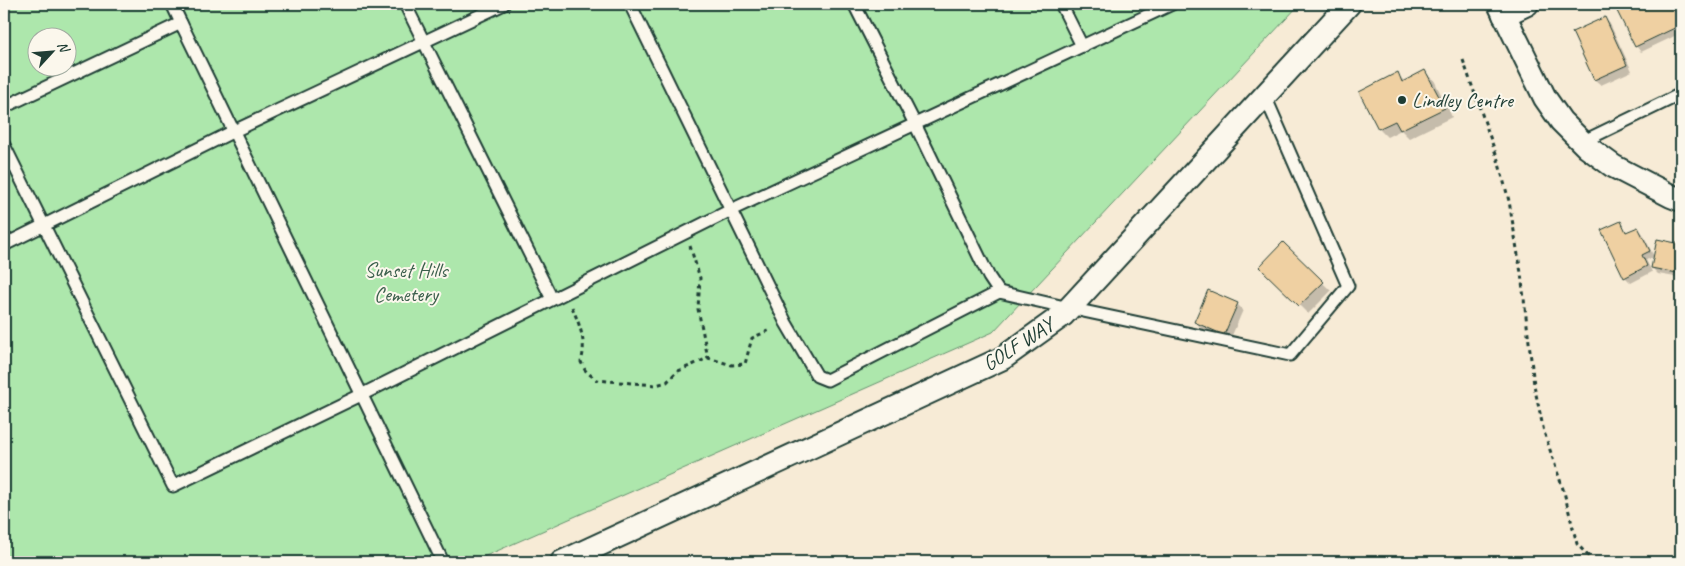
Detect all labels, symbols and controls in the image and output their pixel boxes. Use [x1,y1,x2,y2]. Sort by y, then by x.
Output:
north arrow [28,28,78,78]
text: N [54,39,74,56]
place label: Lindley Centre [1412,87,1515,113]
marker: Lindley Centre [1396,94,1408,106]
park label: Sunset Hills Cemetery [364,257,449,307]
street label: GOLF WAY [978,310,1061,377]

